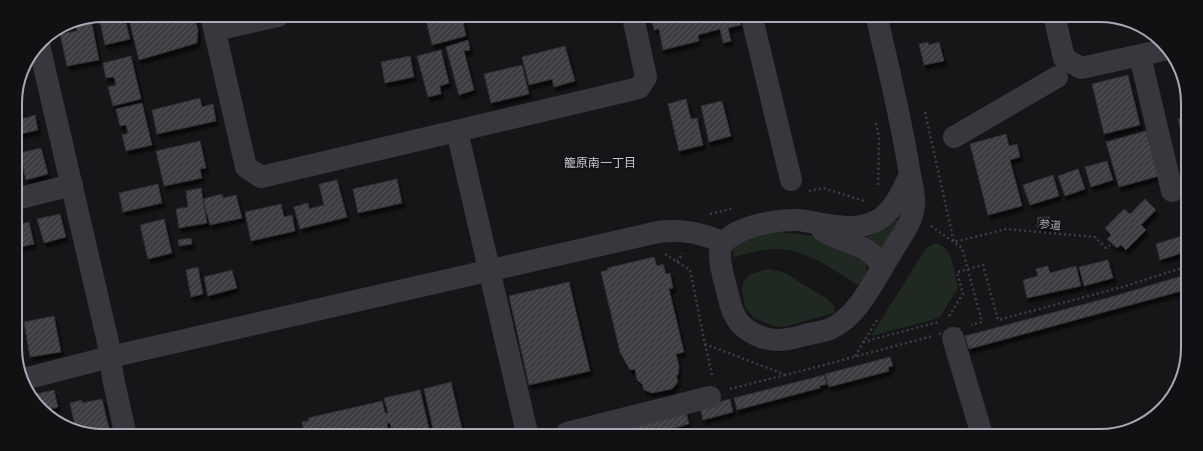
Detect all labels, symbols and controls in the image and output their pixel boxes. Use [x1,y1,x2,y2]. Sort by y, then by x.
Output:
district label: 籠原南一丁目 [564,156,636,170]
street label: 参道 [1038,217,1062,233]

